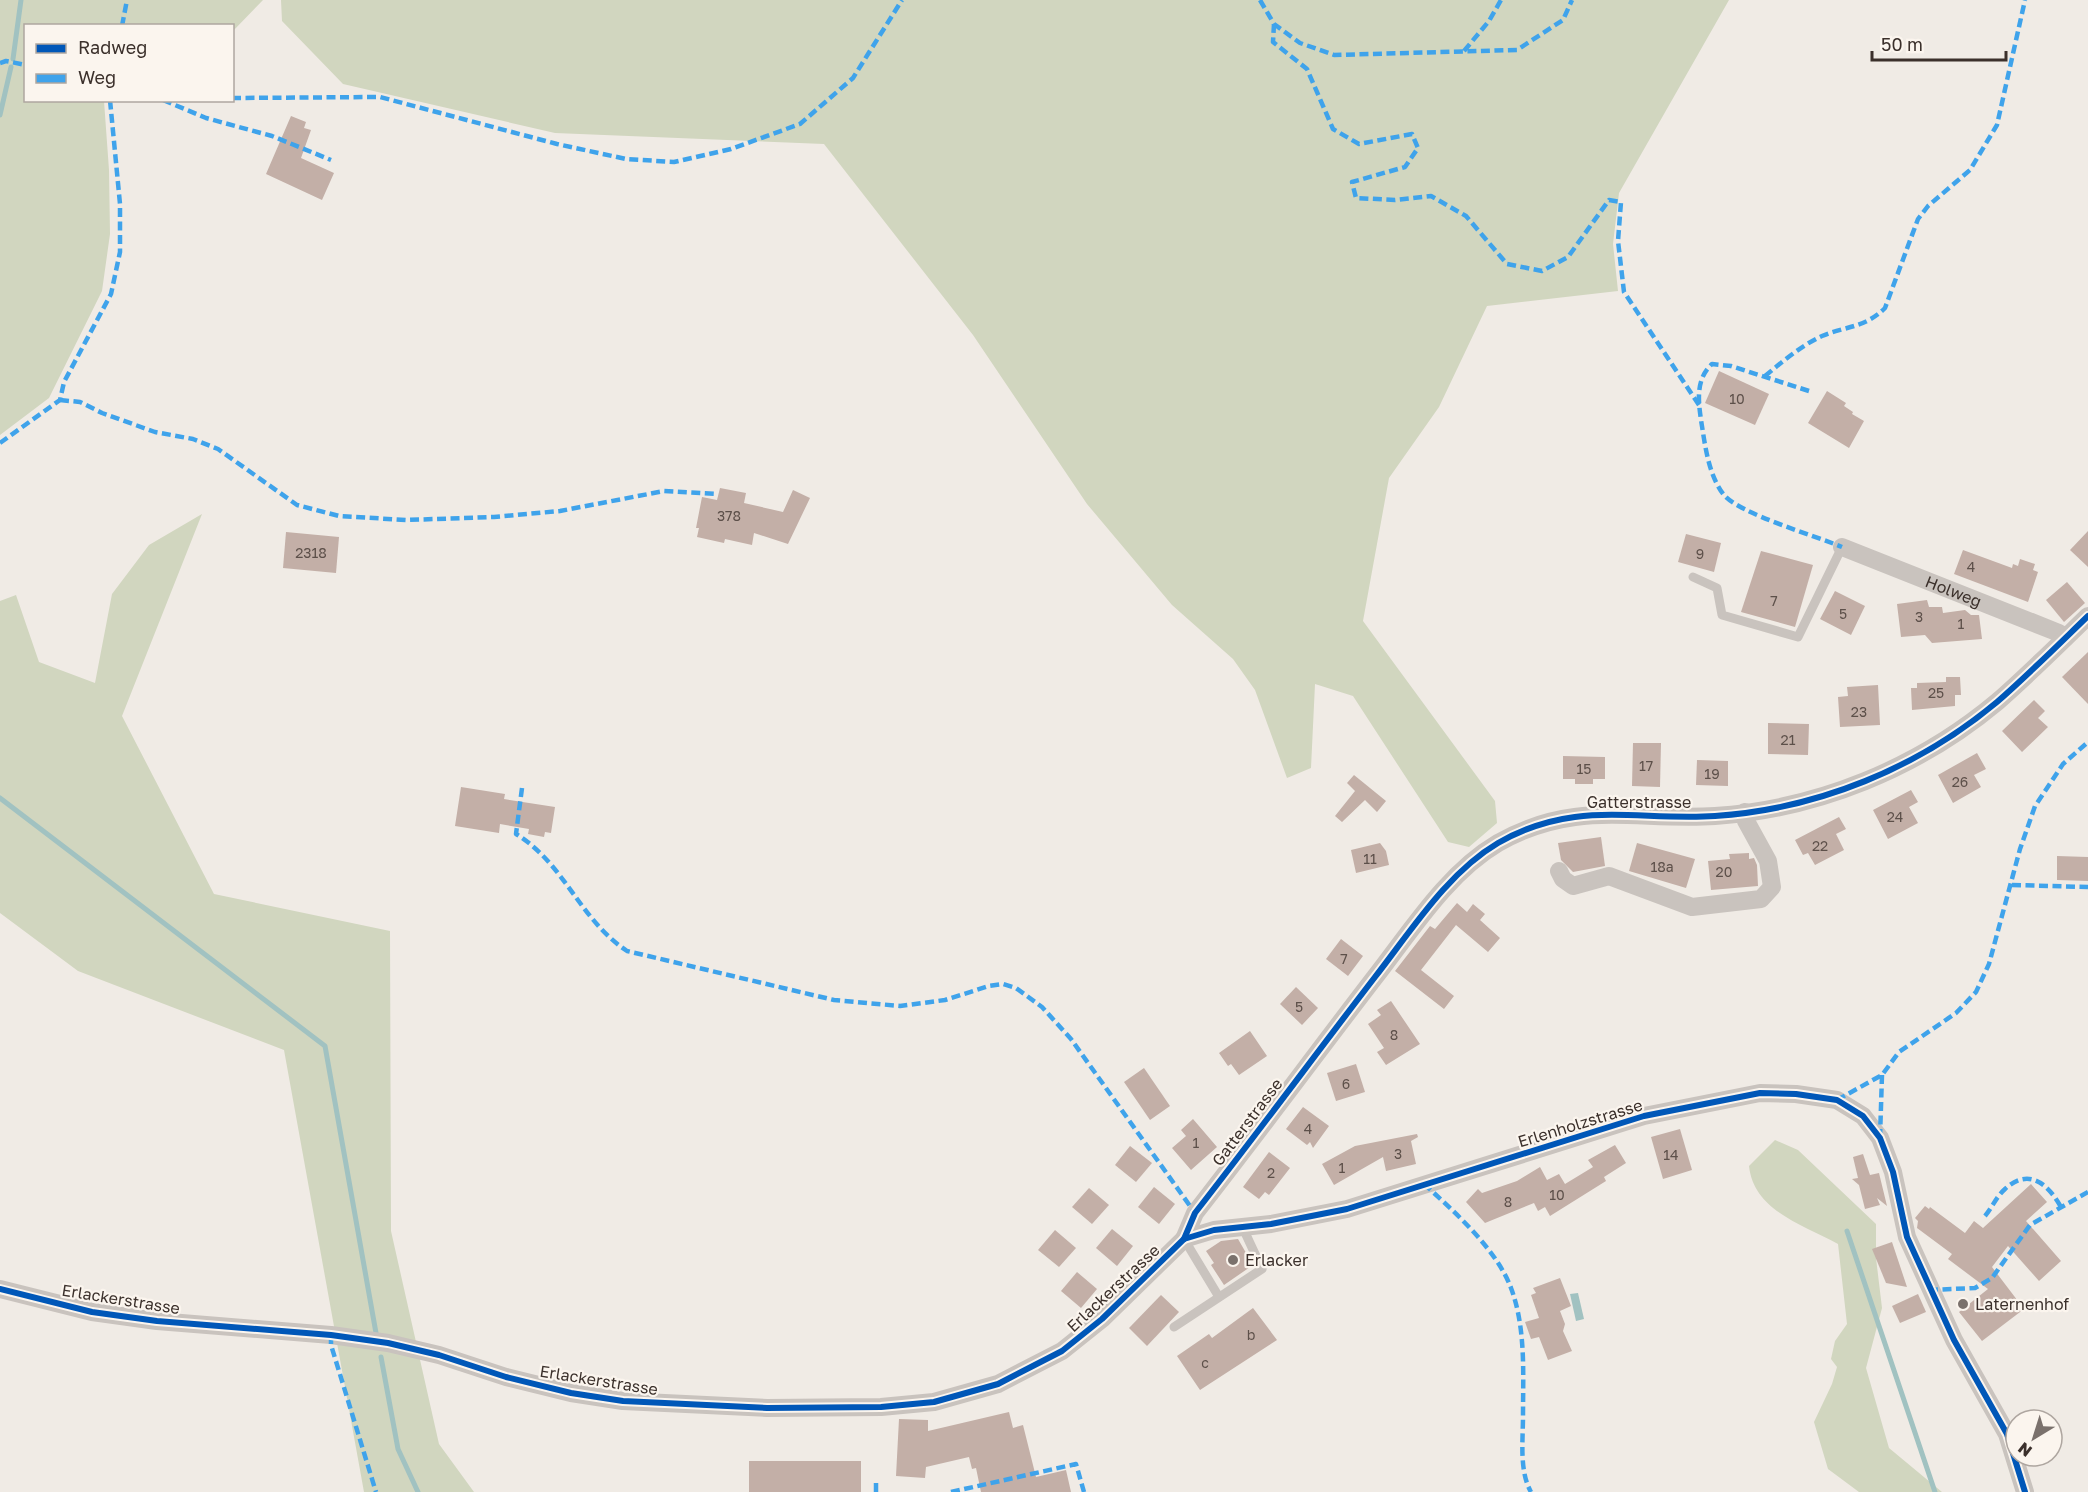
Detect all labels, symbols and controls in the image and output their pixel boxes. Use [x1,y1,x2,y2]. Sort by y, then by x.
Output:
legend [24,24,234,102]
scale bar [1872,24,2006,62]
text: 50 m [1881,33,1923,55]
text: Radweg [78,36,147,58]
text: Weg [78,66,116,88]
house number: 10 [1729,390,1745,407]
house number: 378 [717,507,741,524]
house number: 2318 [295,544,327,561]
house number: 9 [1696,545,1704,562]
house number: 4 [1967,558,1975,575]
street label: Holweg [1923,571,1985,611]
house number: 7 [1770,592,1778,609]
house number: 5 [1839,605,1847,622]
house number: 3 [1915,608,1923,625]
house number: 1 [1958,615,1965,632]
house number: 25 [1928,684,1944,701]
house number: 23 [1851,703,1867,720]
house number: 21 [1781,731,1796,748]
house number: 17 [1639,757,1653,774]
house number: 15 [1577,760,1591,777]
house number: 19 [1704,765,1720,782]
house number: 26 [1952,773,1968,790]
street label: Gatterstrasse [1587,792,1691,812]
house number: 24 [1887,808,1903,825]
house number: 22 [1812,837,1828,854]
house number: 11 [1363,850,1377,867]
house number: 18a [1650,858,1674,875]
house number: 20 [1716,863,1732,880]
house number: 7 [1340,950,1348,967]
house number: 5 [1295,998,1303,1015]
house number: 8 [1390,1026,1398,1043]
street label: Gatterstrasse [1208,1074,1286,1170]
house number: 6 [1342,1075,1350,1092]
street label: Erlenholzstrasse [1515,1095,1645,1151]
house number: 4 [1304,1120,1312,1137]
house number: 1 [1193,1134,1200,1151]
house number: 3 [1394,1145,1402,1162]
house number: 14 [1663,1146,1679,1163]
house number: 1 [1339,1159,1346,1176]
house number: 2 [1267,1164,1275,1181]
house number: 10 [1549,1186,1565,1203]
house number: 8 [1504,1193,1512,1210]
street label: Erlackerstrasse [1063,1240,1163,1336]
place label: Erlacker [1245,1250,1308,1270]
marker: Erlacker [1226,1253,1240,1267]
street label: Erlackerstrasse [60,1280,182,1318]
place label: Laternenhof [1975,1294,2069,1314]
marker: Laternenhof [1956,1297,1970,1311]
house number: b [1247,1326,1255,1343]
house number: c [1201,1354,1209,1371]
street label: Erlackerstrasse [538,1361,660,1399]
north arrow [2004,1408,2064,1468]
text: N [2014,1438,2036,1461]

